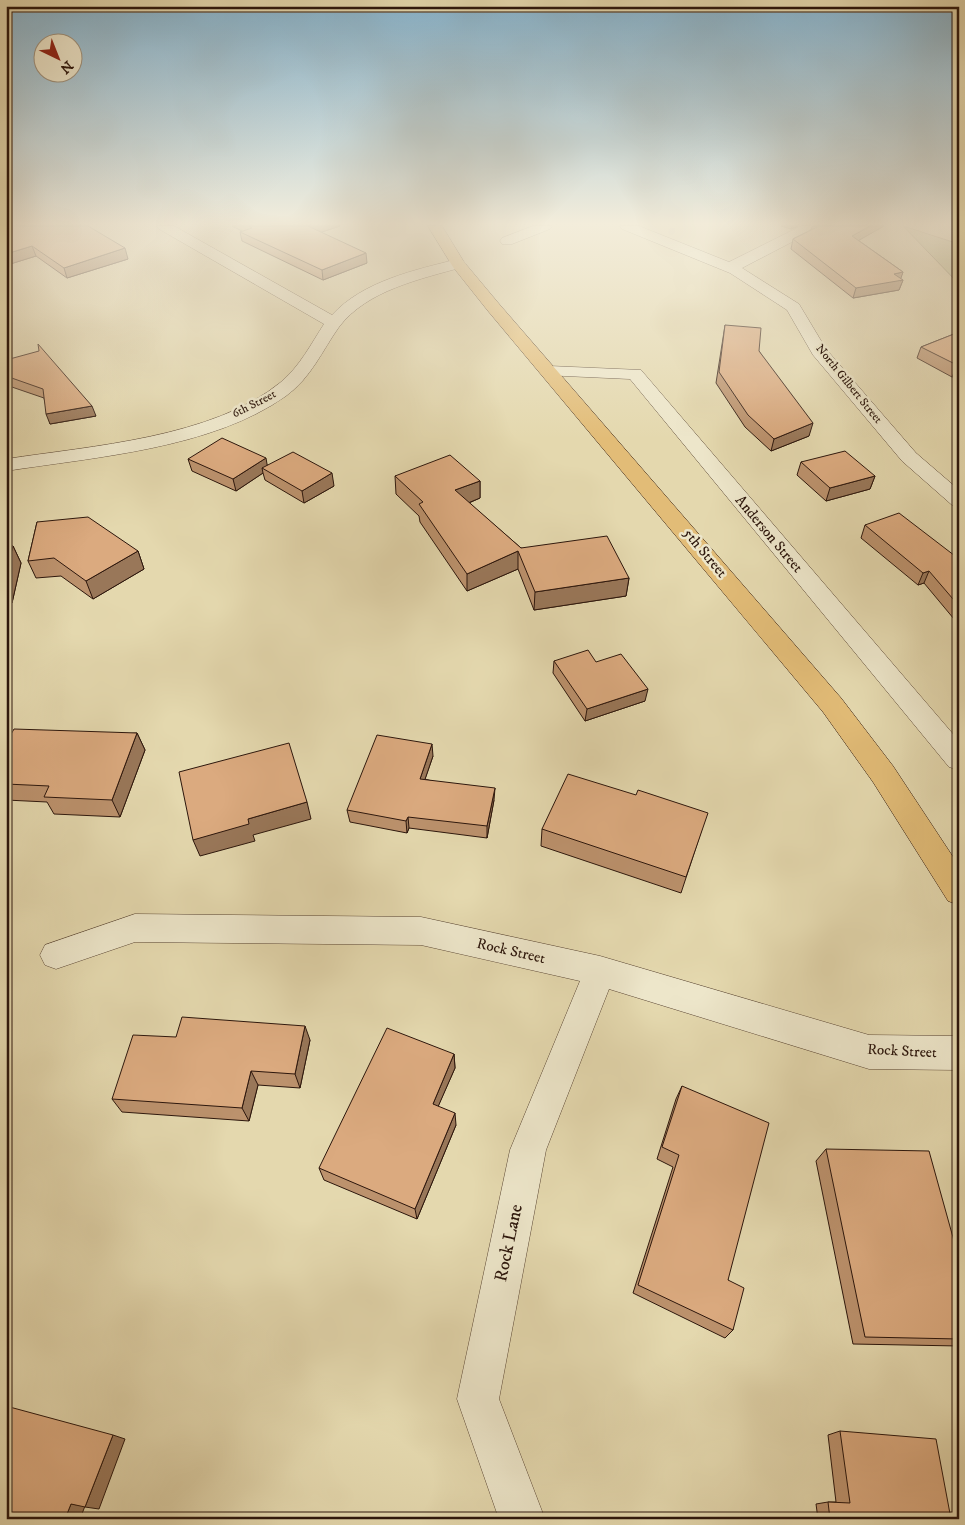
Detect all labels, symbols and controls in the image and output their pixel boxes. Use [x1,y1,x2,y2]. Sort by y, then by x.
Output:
north arrow [32,32,82,82]
text: N [55,56,77,78]
street label: North Gilbert Street [812,341,886,427]
street label: 6th Street [230,387,279,421]
street label: Anderson Street [731,491,807,577]
street label: 5th Street [679,524,731,582]
street label: Rock Street [475,934,547,968]
street label: Rock Street [867,1040,938,1062]
street label: Rock Lane [490,1202,528,1284]

